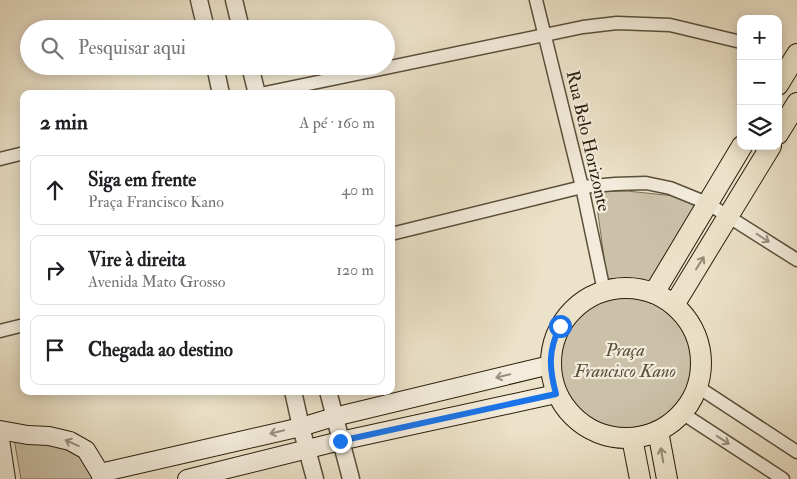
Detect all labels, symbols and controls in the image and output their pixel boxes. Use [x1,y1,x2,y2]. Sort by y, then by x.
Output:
map controls [737,15,782,150]
button: + [737,15,782,60]
search box [20,20,395,75]
icon: search [38,34,66,62]
text: Pesquisar aqui [78,36,186,60]
button: − [737,60,782,105]
street label: Rua Belo Horizonte [561,68,616,214]
button: layers [737,105,782,150]
text: 2 min [40,109,88,136]
text: A pé · 160 m [299,113,375,133]
text: Siga em frente [88,168,196,192]
icon: ahead [41,176,69,204]
text: 40 m [341,180,374,200]
text: Praça Francisco Kano [88,192,224,212]
one-way arrow [756,233,770,244]
text: Vire à direita [88,248,185,272]
icon: right [41,256,69,284]
one-way arrow [695,257,705,271]
text: 120 m [336,260,374,280]
text: Avenida Mato Grosso [88,272,225,292]
route start [549,315,572,338]
icon: arrive [41,336,69,364]
text: Chegada ao destino [88,338,233,362]
park label: Praça Francisco Kano [573,339,676,383]
one-way arrow [495,372,511,381]
one-way arrow [270,428,286,437]
route end [329,430,352,453]
one-way arrow [716,435,730,445]
one-way arrow [65,438,80,448]
one-way arrow [657,448,667,464]

